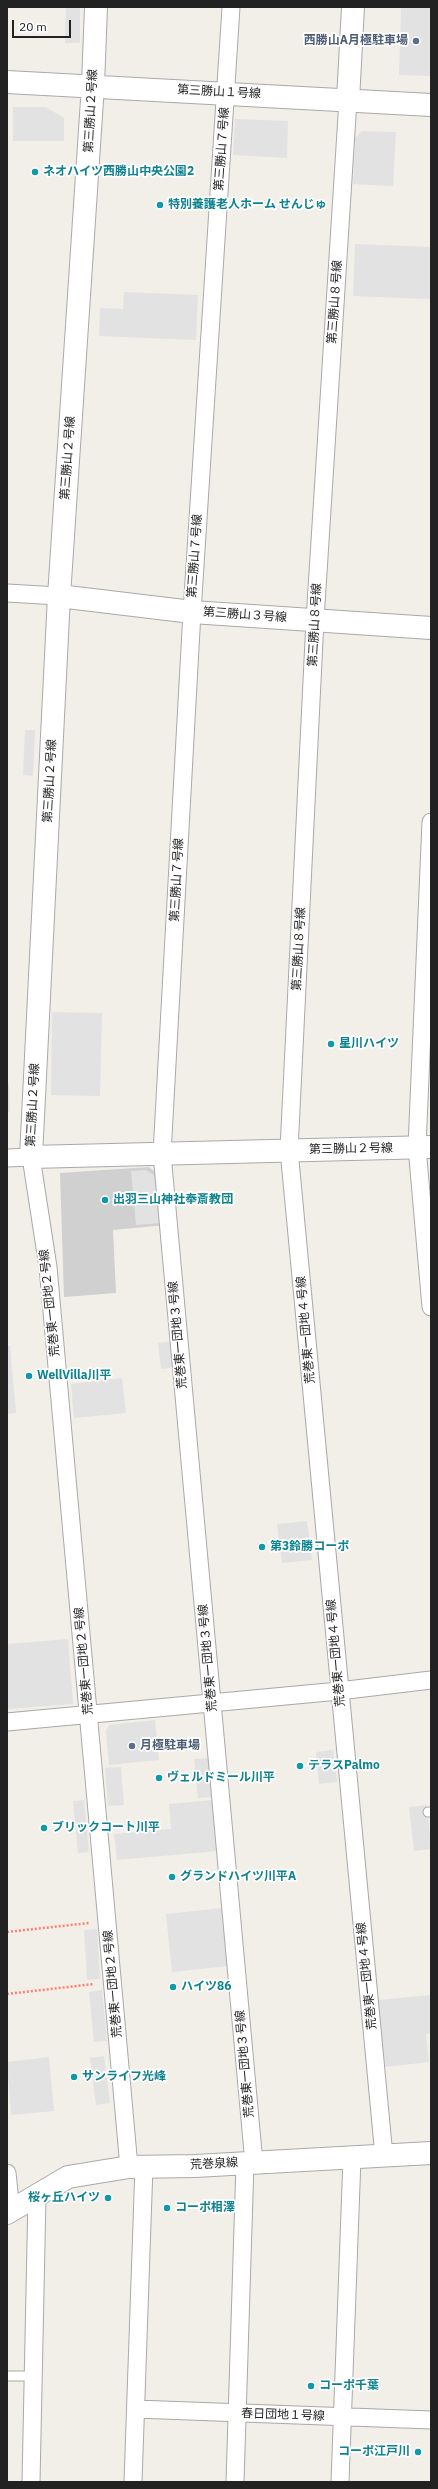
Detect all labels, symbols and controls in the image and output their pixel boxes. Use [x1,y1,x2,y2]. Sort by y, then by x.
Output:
scale bar [14,12,73,38]
text: 20 m [19,19,47,34]
place label: 西勝山A月極駐車場 [304,34,408,48]
marker: 西勝山A月極駐車場 [411,36,421,46]
street label: 第三勝山２号線 [82,69,100,153]
street label: 第三勝山１号線 [177,83,261,101]
street label: 第三勝山７号線 [212,107,232,191]
place label: ネオハイツ西勝山中央公園2 [43,165,194,179]
marker: ネオハイツ西勝山中央公園2 [30,167,40,177]
place label: 特別養護老人ホーム せんじゅ [168,198,327,212]
marker: 特別養護老人ホーム せんじゅ [155,200,165,210]
street label: 第三勝山８号線 [325,260,345,344]
street label: 第三勝山２号線 [58,416,78,500]
street label: 第三勝山７号線 [185,514,205,598]
street label: 第三勝山８号線 [306,583,324,667]
street label: 第三勝山３号線 [203,605,287,625]
street label: 第三勝山２号線 [41,739,59,823]
street label: 第三勝山７号線 [168,838,186,922]
street label: 第三勝山８号線 [290,907,308,991]
place label: 星川ハイツ [339,1037,399,1051]
marker: 星川ハイツ [326,1039,336,1049]
street label: 第三勝山２号線 [24,1063,42,1147]
street label: 第三勝山２号線 [309,1141,393,1157]
place label: 出羽三山神社奉斎教団 [113,1193,233,1207]
marker: 出羽三山神社奉斎教団 [100,1195,110,1205]
street label: 荒巻東一団地２号線 [37,1249,63,1357]
street label: 荒巻東一団地４号線 [294,1276,318,1384]
street label: 荒巻東一団地３号線 [166,1281,190,1389]
place label: WellVilla川平 [37,1369,111,1383]
marker: WellVilla川平 [24,1371,34,1381]
place label: 第3鈴勝コーポ [270,1540,349,1554]
marker: 第3鈴勝コーポ [257,1542,267,1552]
street label: 荒巻東一団地４号線 [324,1599,348,1707]
street label: 荒巻東一団地３号線 [196,1604,220,1712]
street label: 荒巻東一団地２号線 [72,1607,96,1715]
place label: 月極駐車場 [140,1739,200,1753]
marker: 月極駐車場 [127,1741,137,1751]
place label: テラスPalmo [308,1759,380,1773]
marker: テラスPalmo [295,1761,305,1771]
place label: ヴェルドミール川平 [167,1771,275,1785]
marker: ヴェルドミール川平 [154,1773,164,1783]
place label: ブリックコート川平 [52,1821,160,1835]
marker: ブリックコート川平 [39,1823,49,1833]
place label: グランドハイツ川平A [180,1870,296,1884]
marker: グランドハイツ川平A [167,1872,177,1882]
street label: 荒巻東一団地４号線 [354,1922,380,2030]
street label: 荒巻東一団地２号線 [101,1930,125,2038]
place label: ハイツ86 [181,1980,231,1994]
marker: ハイツ86 [168,1982,178,1992]
street label: 荒巻東一団地３号線 [233,2010,257,2118]
place label: サンライフ光峰 [82,2070,166,2084]
marker: サンライフ光峰 [69,2072,79,2082]
street label: 荒巻泉線 [190,2156,238,2172]
place label: 桜ヶ丘ハイツ [28,2191,100,2205]
marker: 桜ヶ丘ハイツ [103,2193,113,2203]
place label: コーポ相澤 [175,2201,235,2215]
marker: コーポ相澤 [162,2203,172,2213]
place label: コーポ千葉 [319,2379,379,2393]
marker: コーポ千葉 [306,2381,316,2391]
street label: 春日団地１号線 [241,2406,325,2424]
place label: コーポ江戸川 [338,2445,410,2459]
marker: コーポ江戸川 [413,2447,423,2457]

